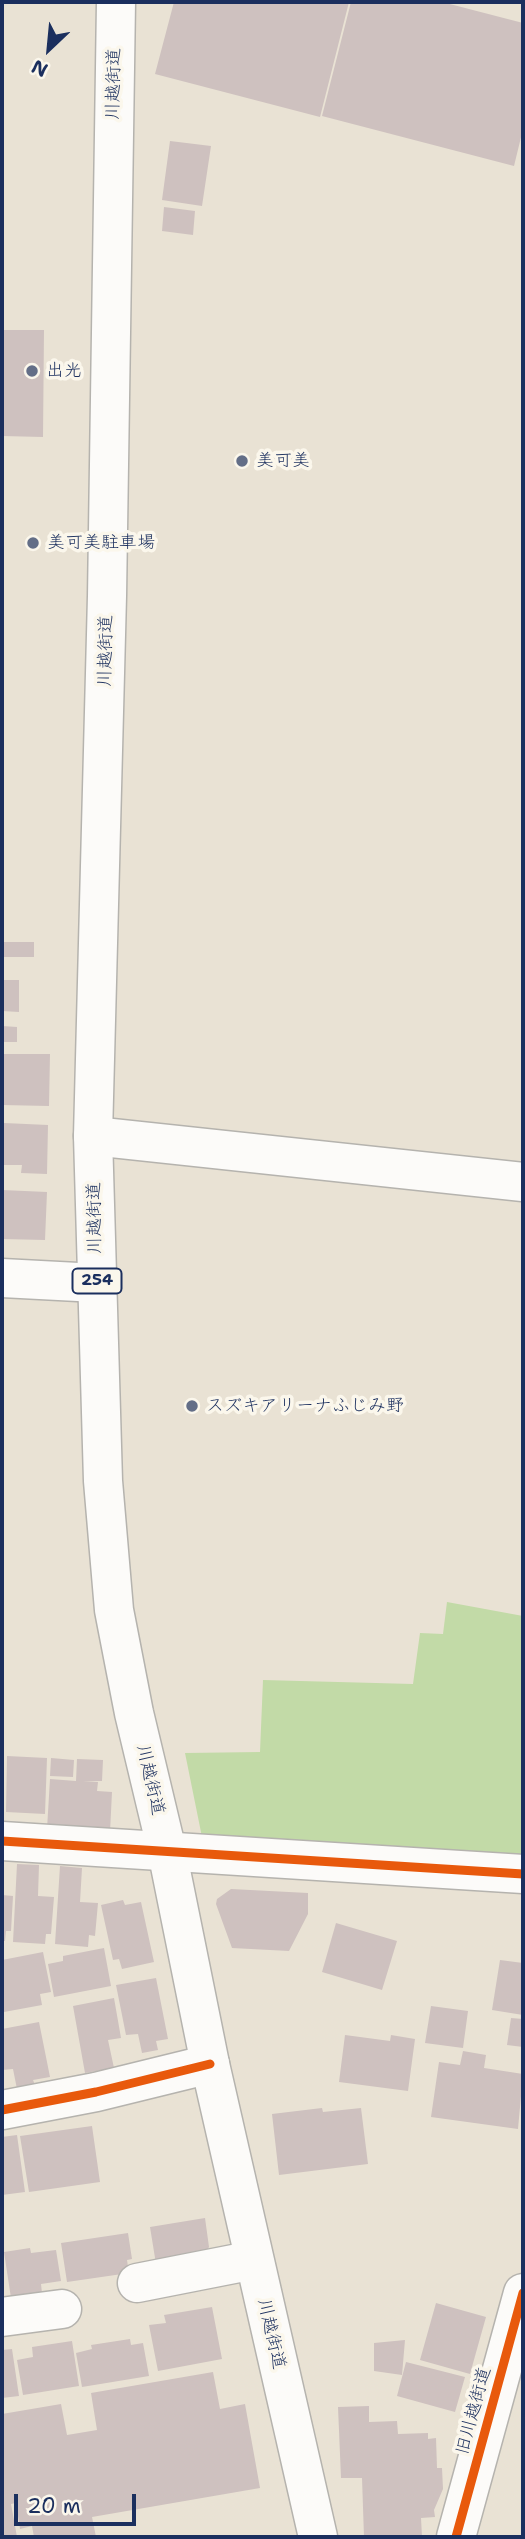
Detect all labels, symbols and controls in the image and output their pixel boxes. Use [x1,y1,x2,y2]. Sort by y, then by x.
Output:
north arrow [14,14,84,84]
street label: 川越街道 [103,48,125,120]
text: N [27,54,52,83]
place label: 出光 [46,360,82,382]
marker: 出光 [24,363,40,379]
place label: 美可美 [256,450,310,472]
marker: 美可美 [234,453,250,469]
place label: 美可美駐車場 [47,532,155,554]
marker: 美可美駐車場 [25,535,41,551]
street label: 川越街道 [95,615,117,687]
street label: 川越街道 [84,1182,106,1254]
road number: 254 [72,1268,122,1294]
place label: スズキアリーナふじみ野 [206,1395,404,1417]
marker: スズキアリーナふじみ野 [184,1398,200,1414]
street label: 川越街道 [131,1742,169,1818]
street label: 川越街道 [252,2296,290,2372]
street label: 旧川越街道 [452,2365,496,2457]
scale bar [18,2480,140,2524]
text: 20 m [27,2492,81,2520]

